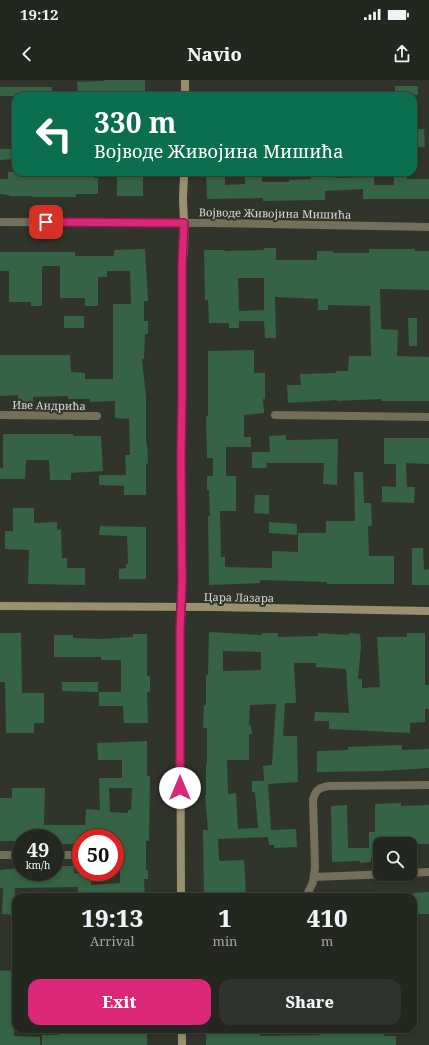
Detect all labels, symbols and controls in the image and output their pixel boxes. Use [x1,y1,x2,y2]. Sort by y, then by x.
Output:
text: 19:12 [20,4,58,24]
text: Navio [187,42,242,66]
icon: back [16,43,38,65]
icon: share [391,43,413,65]
text: 330 m [94,103,176,141]
icon: left [28,108,80,160]
text: Војводе Живојина Мишића [94,139,344,163]
street label: Војводе Живојина Мишића [199,204,351,222]
pin [29,205,63,239]
icon: arrive [35,211,57,233]
street label: Иве Андрића [12,397,86,413]
street label: Цара Лазара [204,589,274,605]
position arrow [159,767,201,809]
speed limit sign: 50 [72,829,124,881]
text: 49 [27,836,49,863]
map controls [373,837,417,881]
button: search [373,837,417,881]
text: km/h [26,858,50,872]
text: 19:13 [81,901,143,934]
text: 1 [218,901,232,934]
text: 410 [307,901,348,934]
text: Arrival [90,932,135,950]
text: min [213,932,237,950]
text: m [321,932,333,950]
button: Exit [28,979,211,1025]
button: Share [219,979,401,1025]

